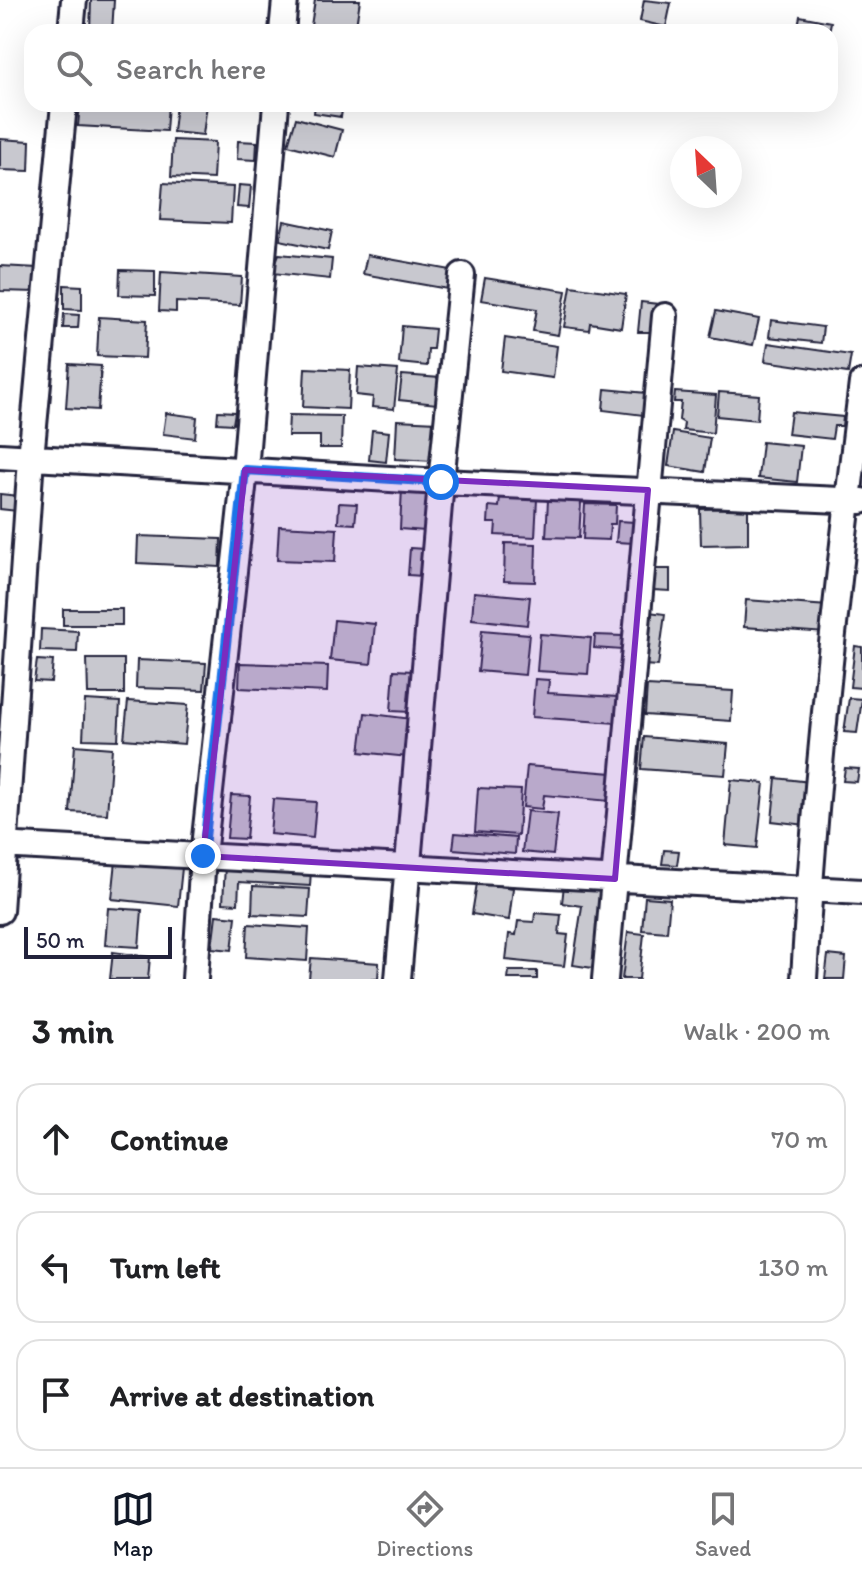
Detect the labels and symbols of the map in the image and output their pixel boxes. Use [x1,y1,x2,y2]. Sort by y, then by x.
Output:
north arrow [670,136,742,208]
route start [423,464,459,500]
route end [185,838,221,874]
scale bar [24,923,172,959]

